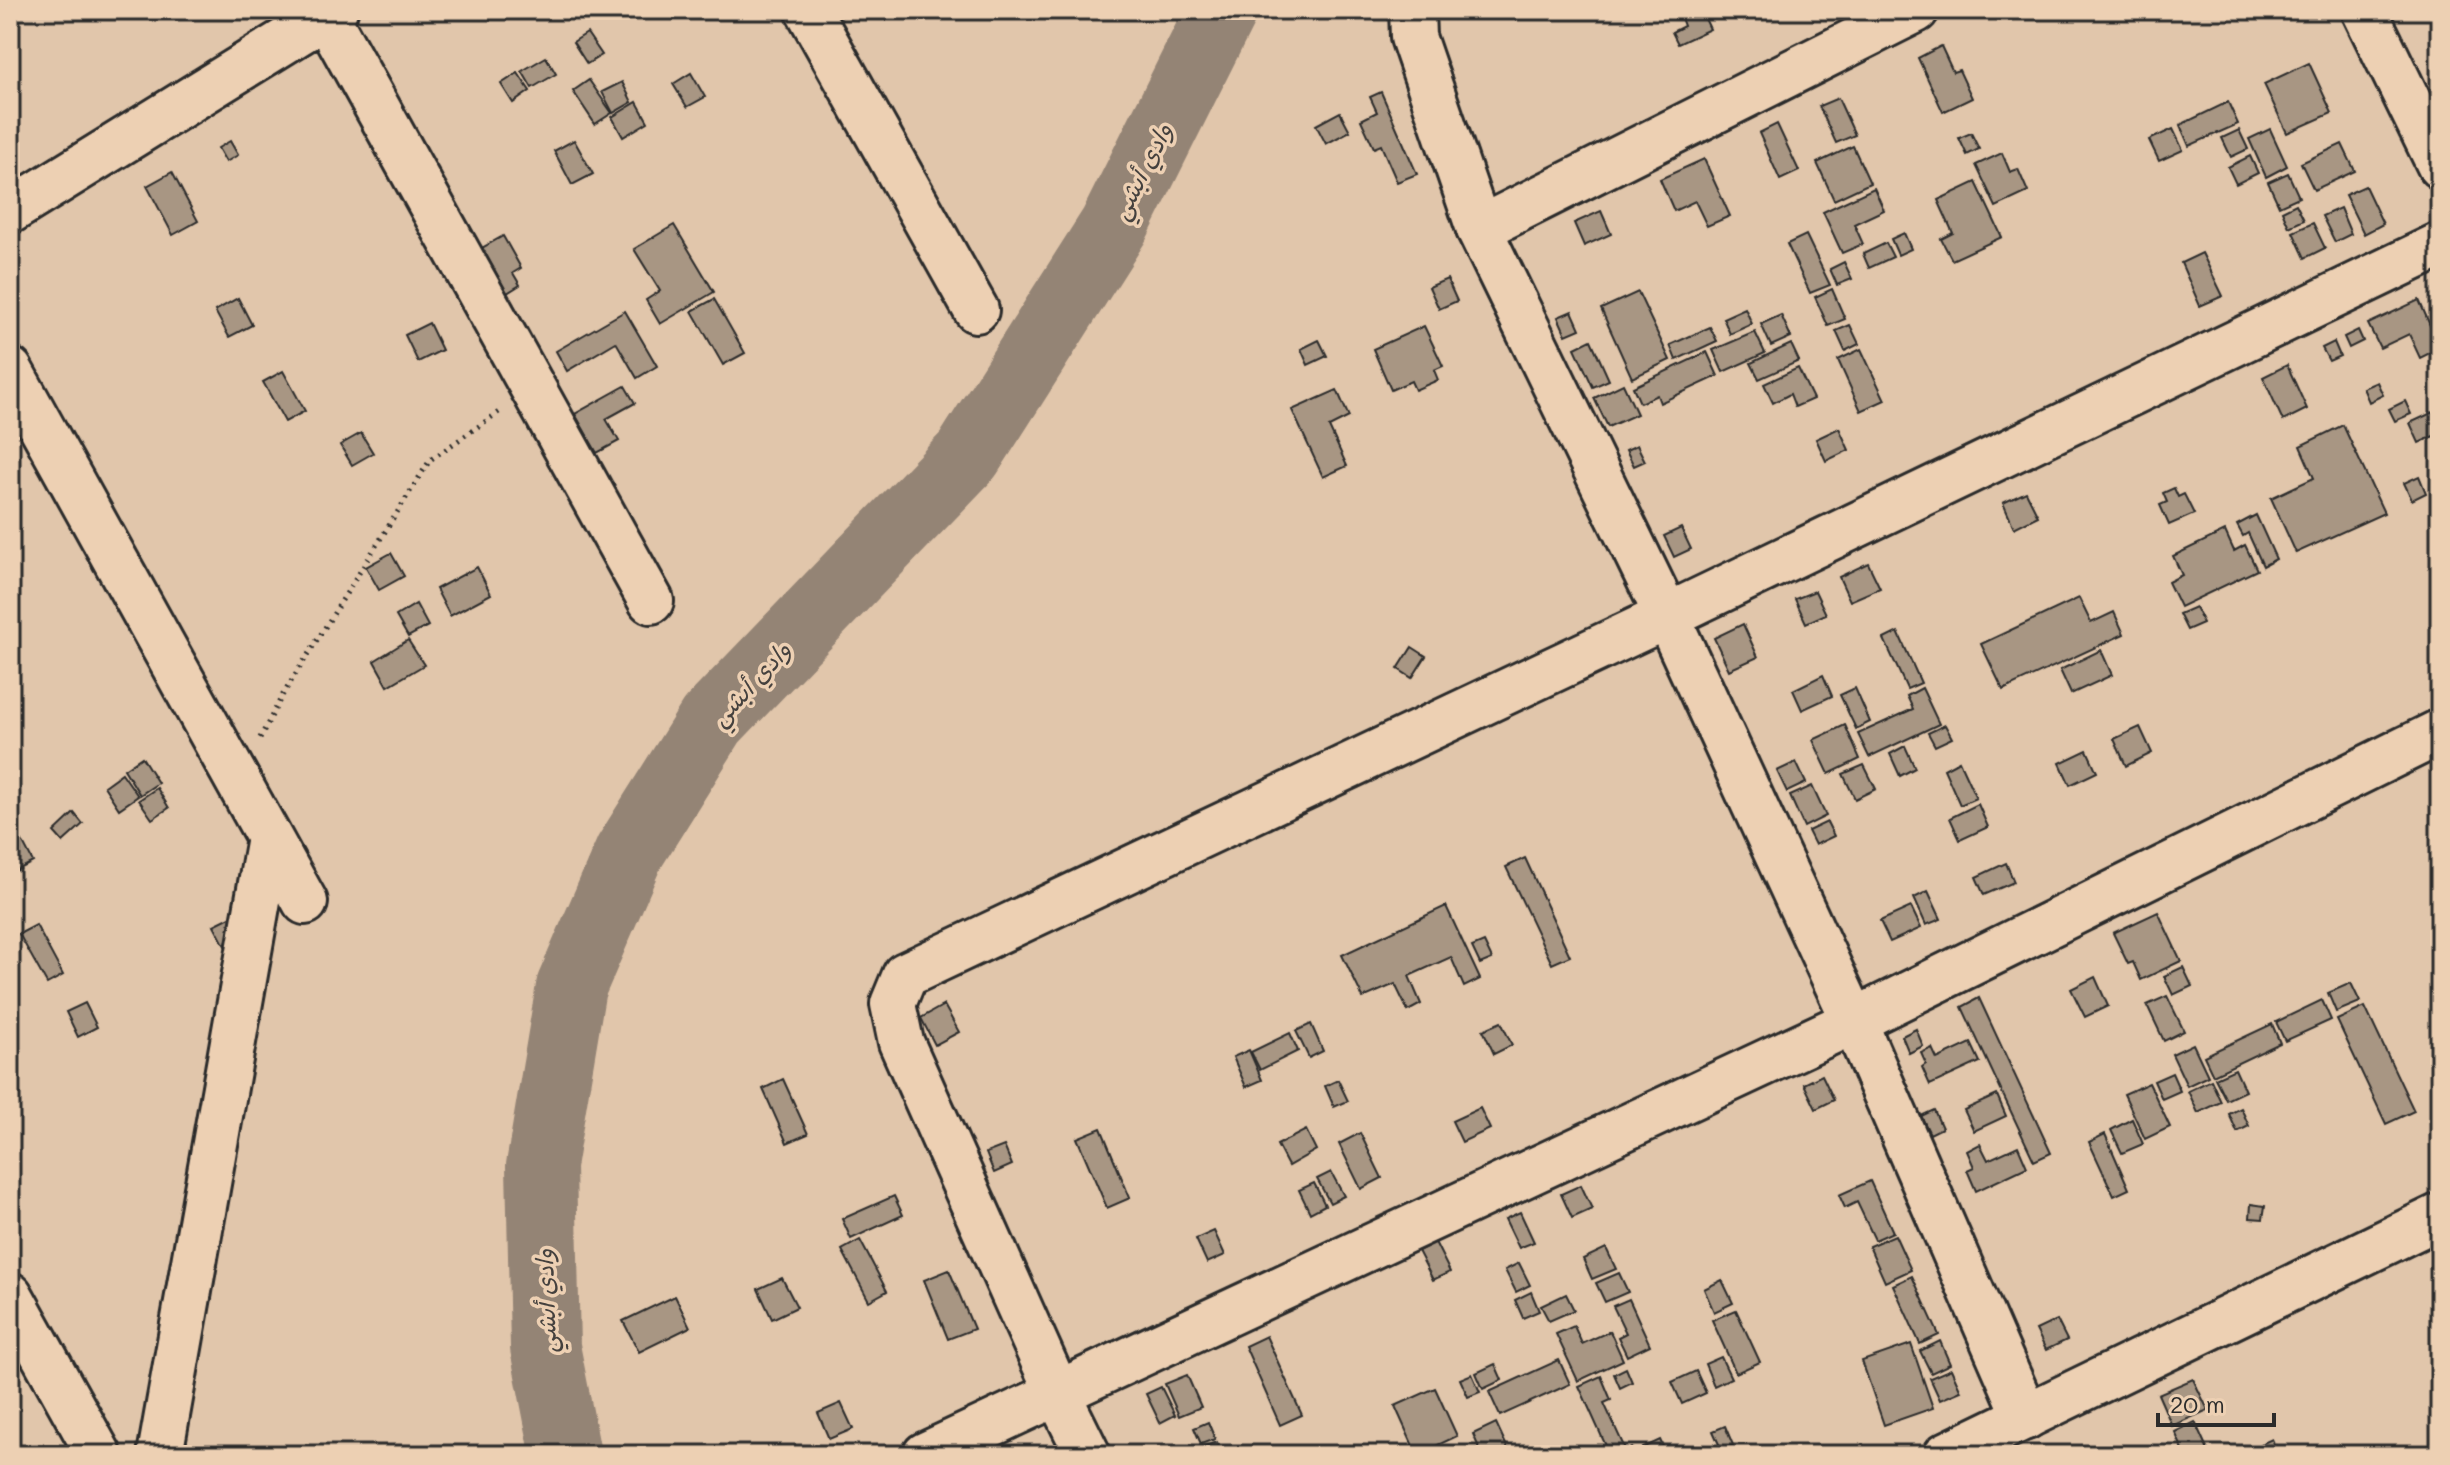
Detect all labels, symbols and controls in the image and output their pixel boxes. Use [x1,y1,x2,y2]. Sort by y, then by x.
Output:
water label: وادي أبشي [1104,118,1185,227]
water label: وادي أبشي [703,634,802,736]
water label: وادي أبشي [528,1248,569,1353]
scale bar [2158,1377,2274,1427]
text: 20 m [2170,1388,2225,1419]

